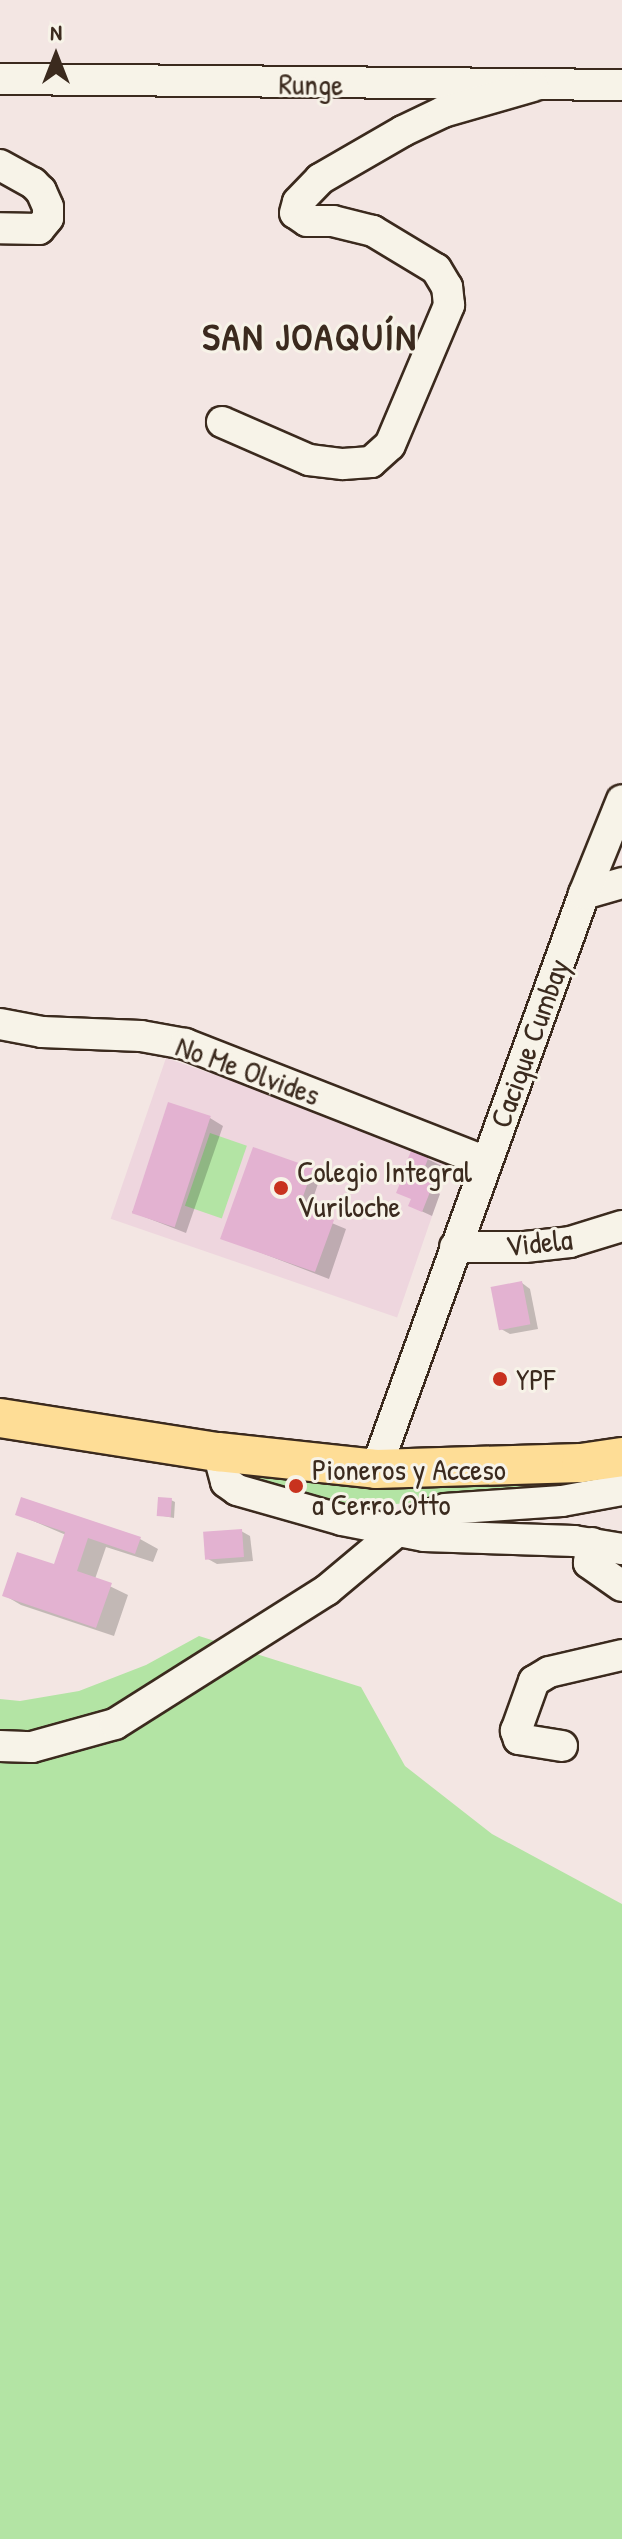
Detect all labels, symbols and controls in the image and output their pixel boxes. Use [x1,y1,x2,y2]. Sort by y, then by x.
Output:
north arrow [16,16,96,96]
text: N [50,17,62,47]
street label: Runge [278,65,344,103]
district label: SAN JOAQUÍN [202,314,418,360]
street label: Cacique Cumbay [482,954,576,1132]
street label: No Me Olvides [171,1027,325,1113]
place label: Colegio Integral Vuriloche [297,1153,472,1224]
marker: Colegio Integral Vuriloche [272,1179,290,1197]
street label: Videla [504,1221,574,1263]
place label: YPF [516,1361,555,1397]
marker: YPF [491,1370,509,1388]
place label: Pioneros y Acceso a Cerro Otto [312,1451,506,1522]
marker: Pioneros y Acceso a Cerro Otto [287,1477,305,1495]

